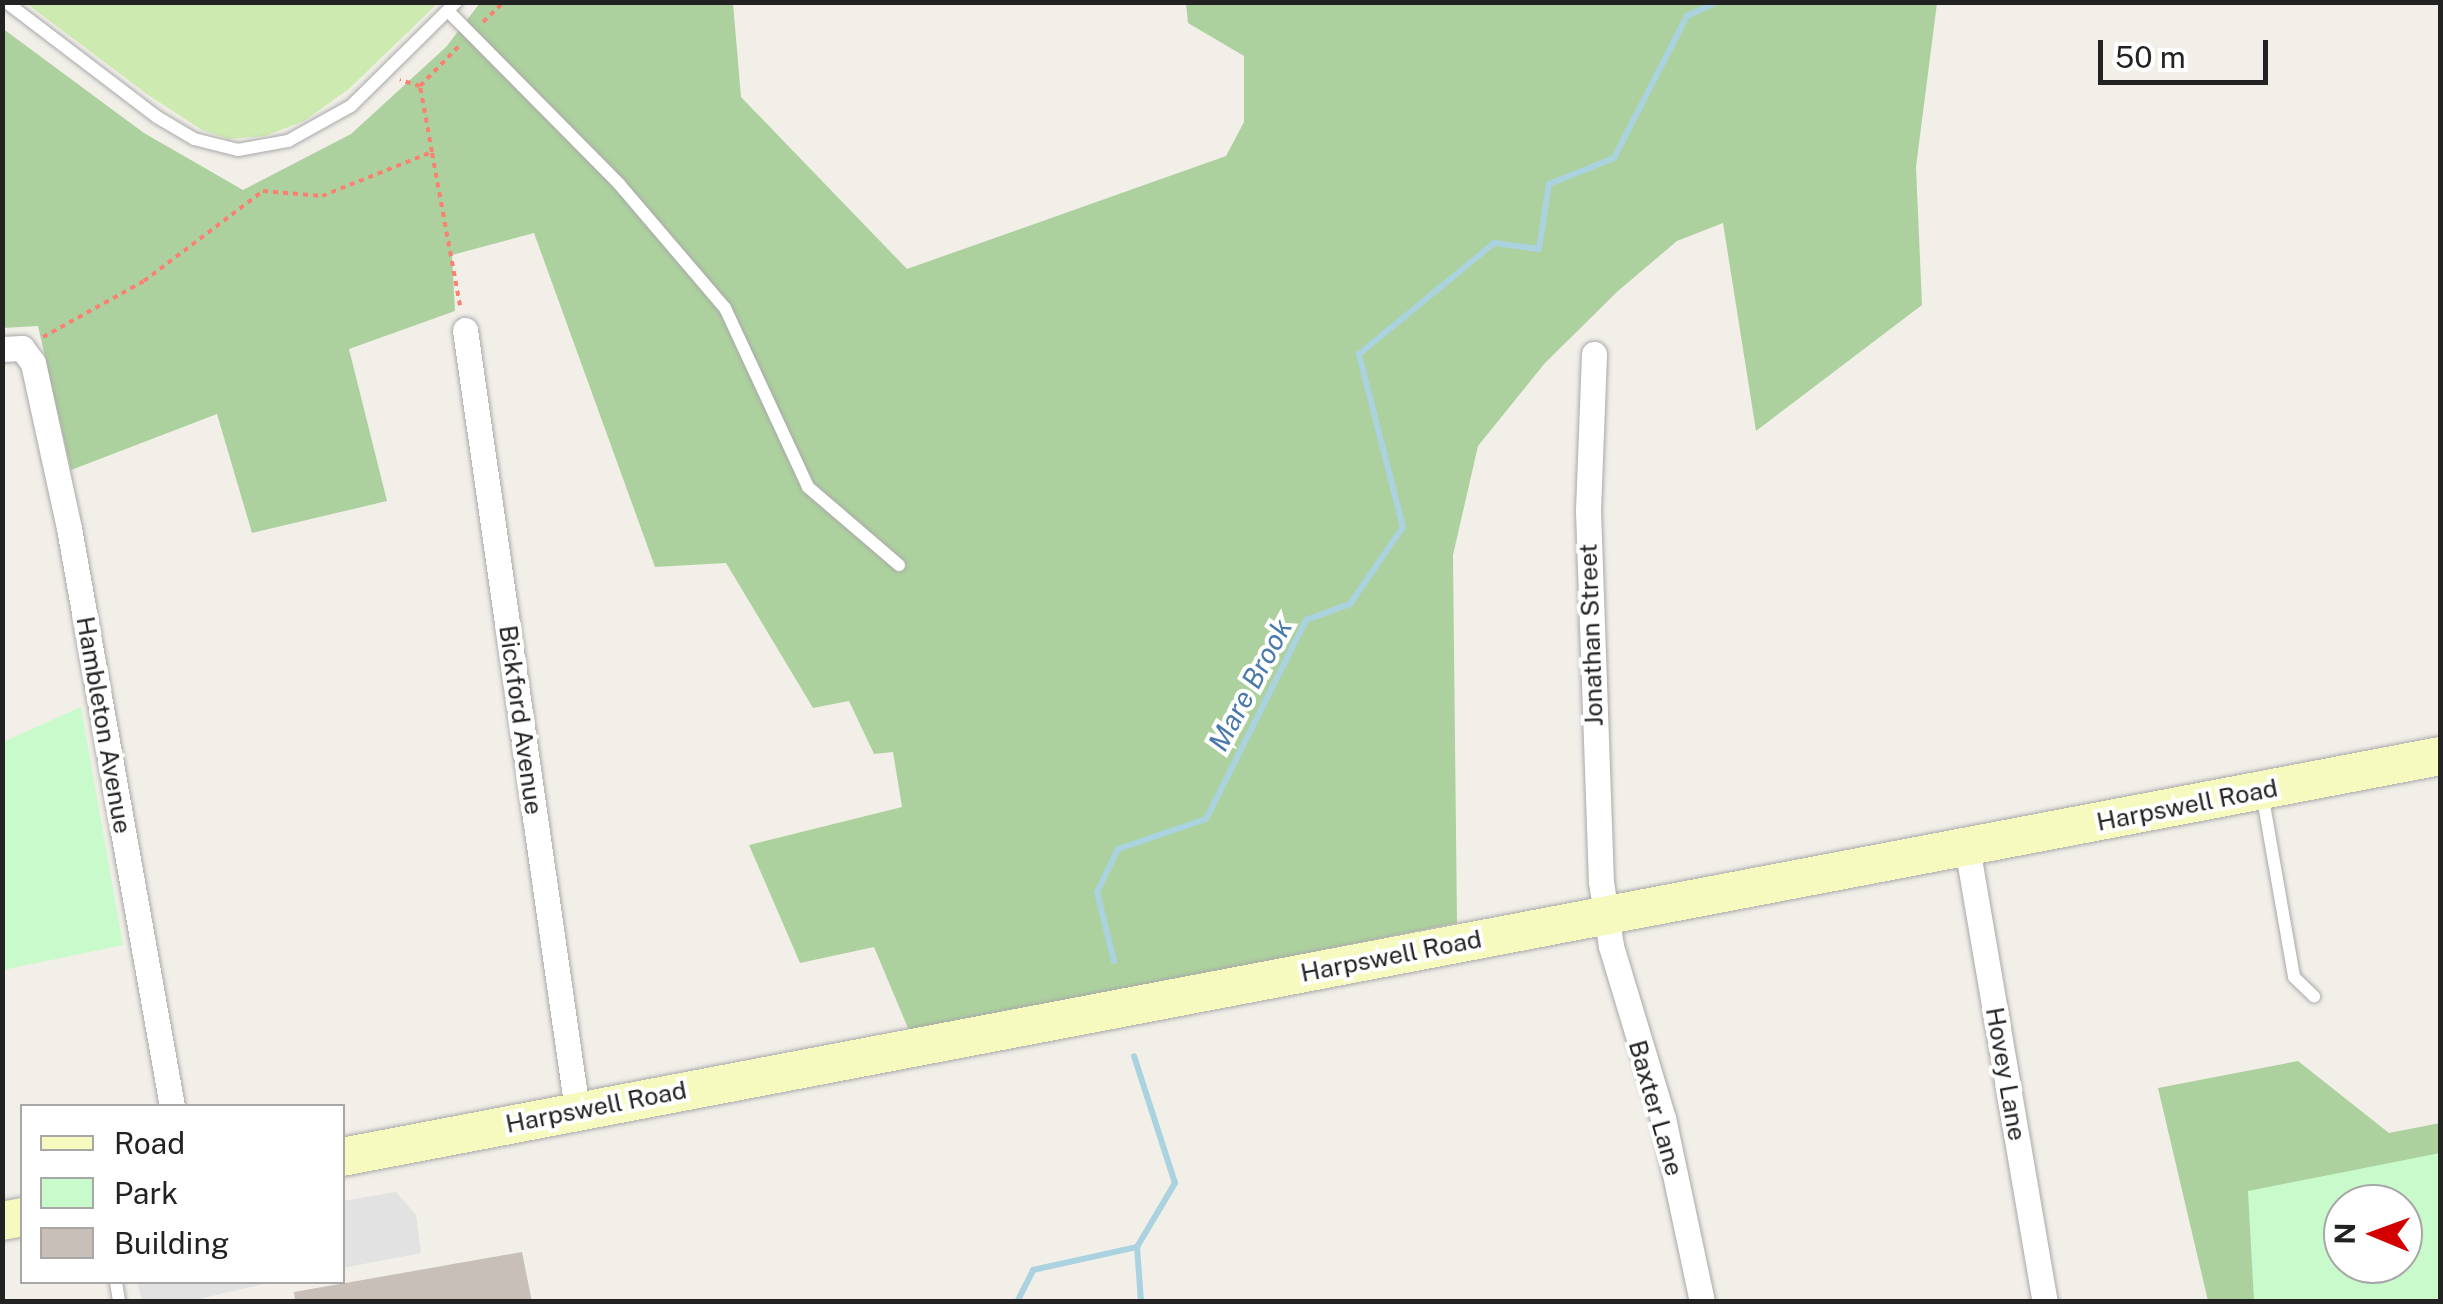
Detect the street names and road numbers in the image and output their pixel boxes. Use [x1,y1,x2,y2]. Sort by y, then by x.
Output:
street label: Jonathan Street [1573,543,1609,727]
street label: Hambleton Avenue [70,614,138,836]
street label: Bickford Avenue [493,623,549,817]
street label: Harpswell Road [2094,773,2280,837]
street label: Harpswell Road [1298,924,1484,988]
street label: Hovey Lane [1979,1005,2033,1143]
street label: Baxter Lane [1622,1037,1690,1179]
street label: Harpswell Road [503,1075,689,1139]

